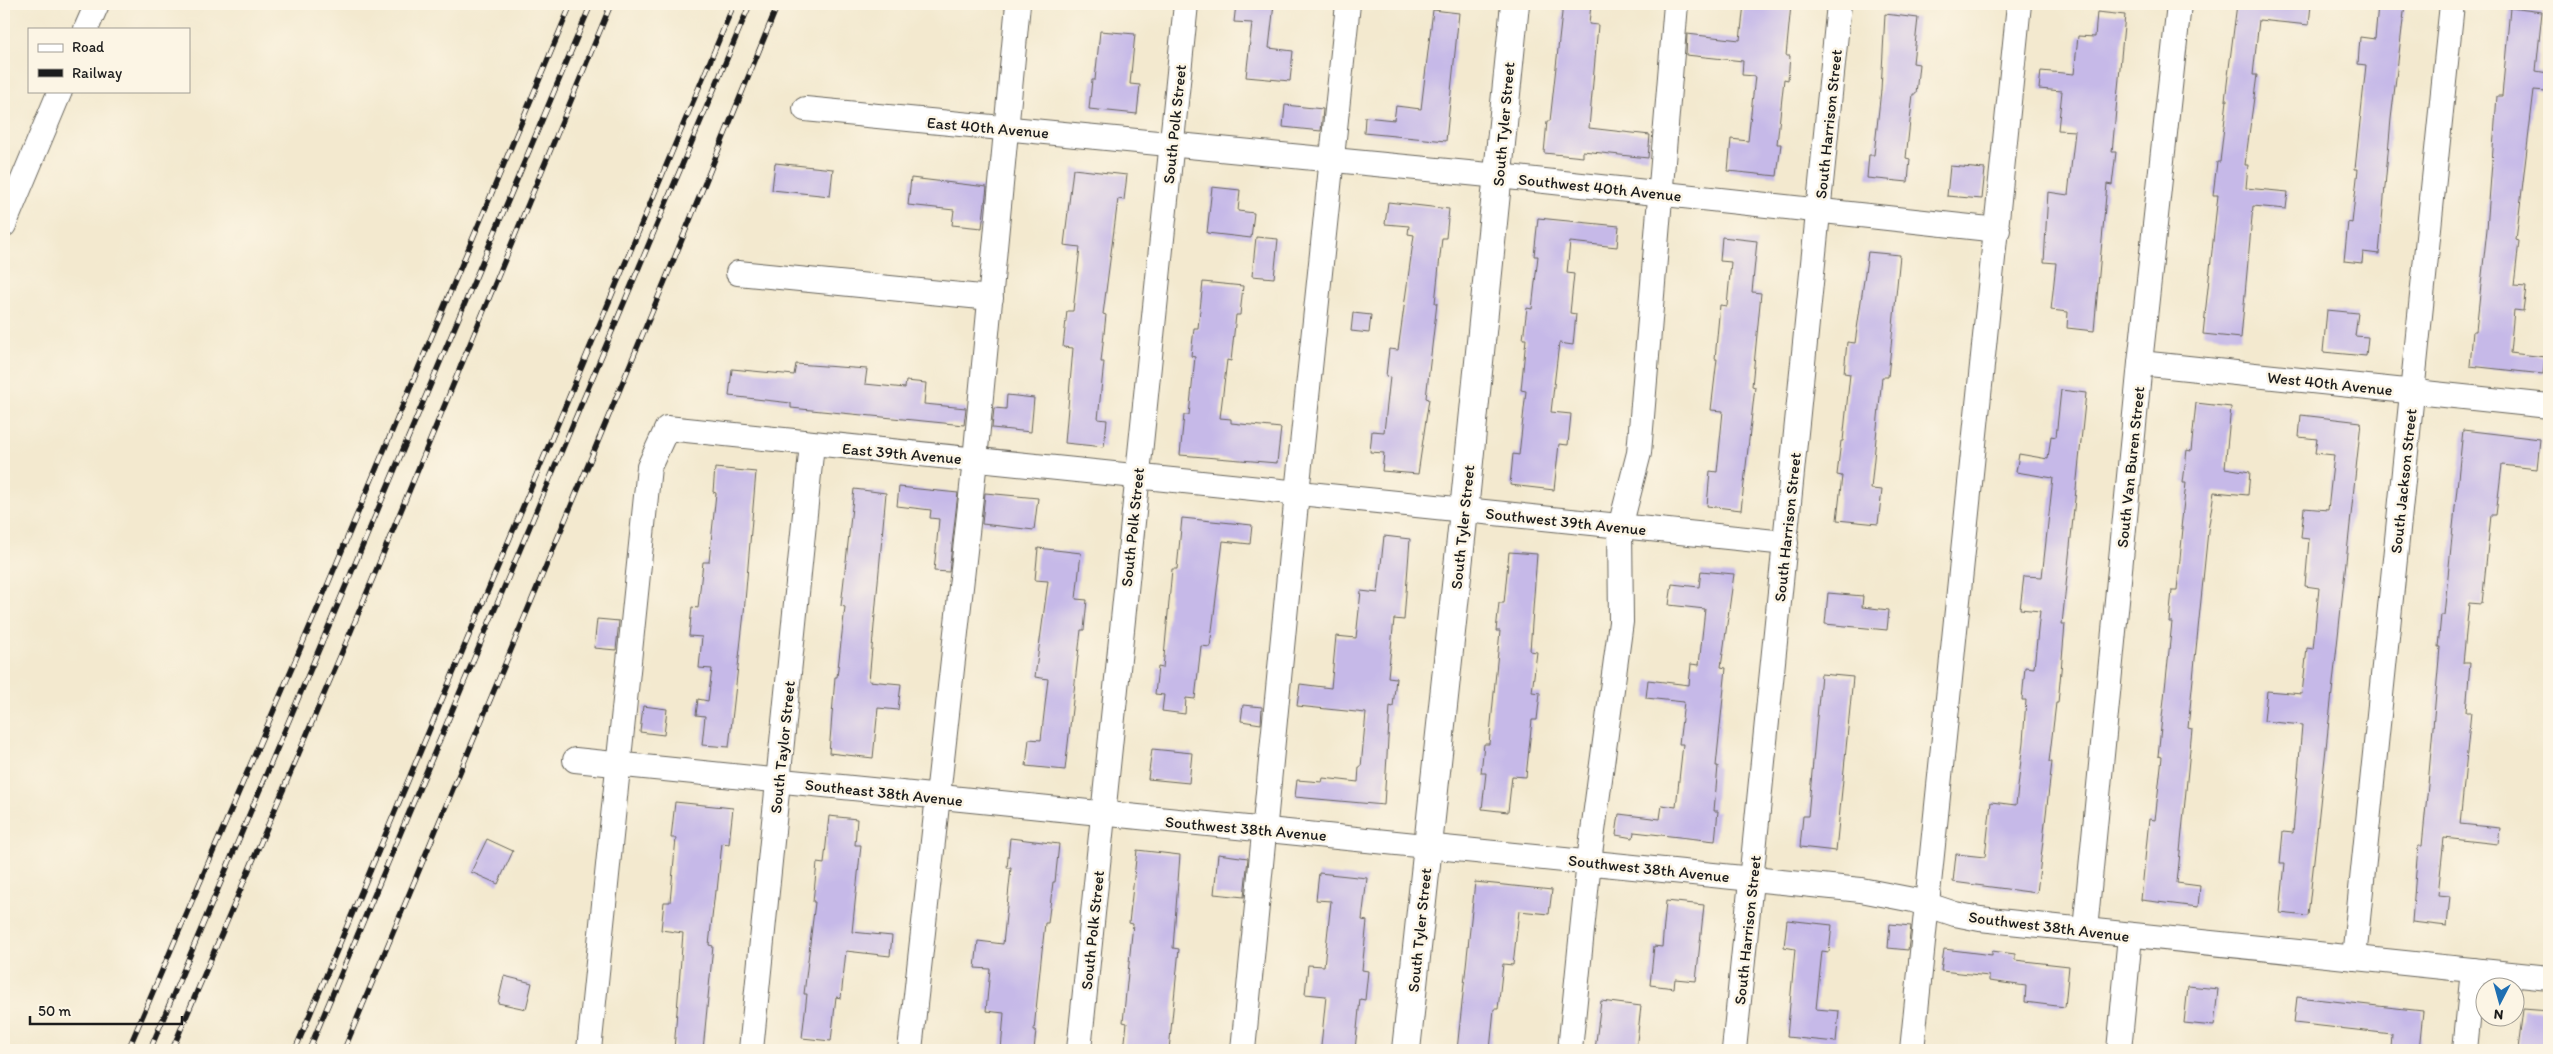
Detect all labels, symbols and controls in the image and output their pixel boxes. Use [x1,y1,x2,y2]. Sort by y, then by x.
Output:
legend [28,28,190,92]
text: Road [72,38,105,56]
street label: South Harrison Street [1811,48,1846,200]
street label: South Tyler Street [1489,61,1518,187]
street label: South Polk Street [1159,63,1190,185]
text: Railway [72,64,122,82]
street label: East 40th Avenue [926,113,1050,142]
street label: Southwest 40th Avenue [1517,169,1683,206]
street label: West 40th Avenue [2266,367,2394,400]
street label: South Van Buren Street [2113,385,2148,549]
street label: South Jackson Street [2386,408,2421,554]
street label: East 39th Avenue [841,439,963,468]
street label: South Harrison Street [1770,451,1805,603]
street label: South Tyler Street [1447,464,1478,590]
street label: South Polk Street [1117,466,1148,588]
street label: Southwest 39th Avenue [1485,504,1648,539]
street label: South Taylor Street [766,680,799,814]
street label: Southeast 38th Avenue [804,775,964,810]
street label: Southwest 38th Avenue [1164,812,1328,845]
street label: Southwest 38th Avenue [1567,851,1731,886]
street label: South Harrison Street [1730,854,1765,1006]
street label: South Tyler Street [1404,867,1435,993]
street label: South Polk Street [1077,869,1108,991]
street label: Southwest 38th Avenue [1967,907,2131,946]
north arrow [2476,976,2526,1026]
scale bar [30,994,182,1026]
text: 50 m [38,1002,71,1020]
text: N [2493,1005,2504,1023]

